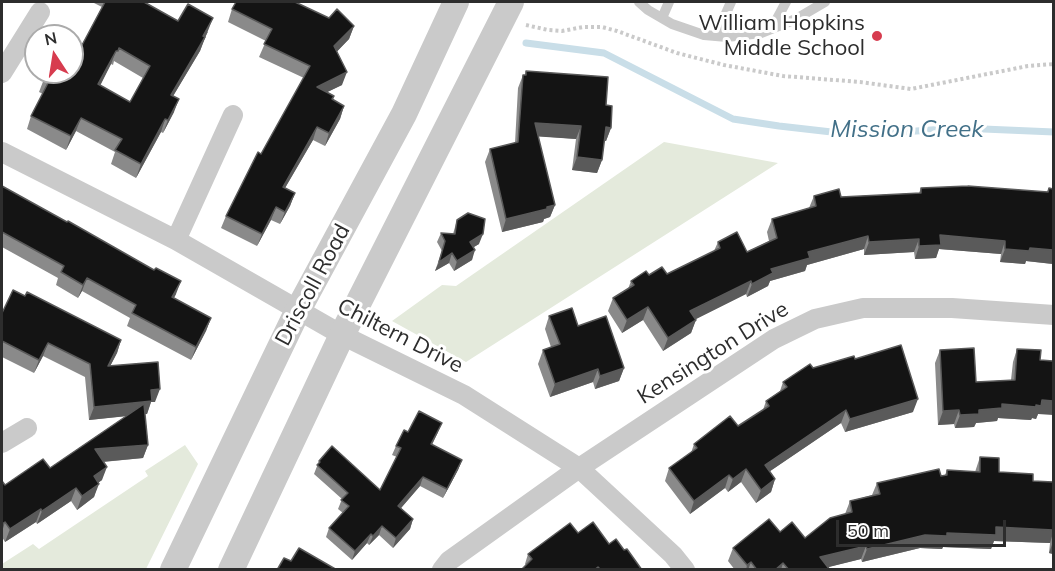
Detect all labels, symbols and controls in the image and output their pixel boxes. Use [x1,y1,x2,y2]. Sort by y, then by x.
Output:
place label: William Hopkins Middle School [698,10,865,62]
north arrow [24,24,84,84]
text: N [43,27,59,49]
marker: William Hopkins Middle School [870,29,884,43]
water label: Mission Creek [830,116,984,144]
street label: Driscoll Road [270,220,356,350]
street label: Chiltern Drive [333,293,467,379]
street label: Kensington Drive [633,296,793,410]
scale bar [839,508,1008,546]
text: 50 m [847,519,889,542]

